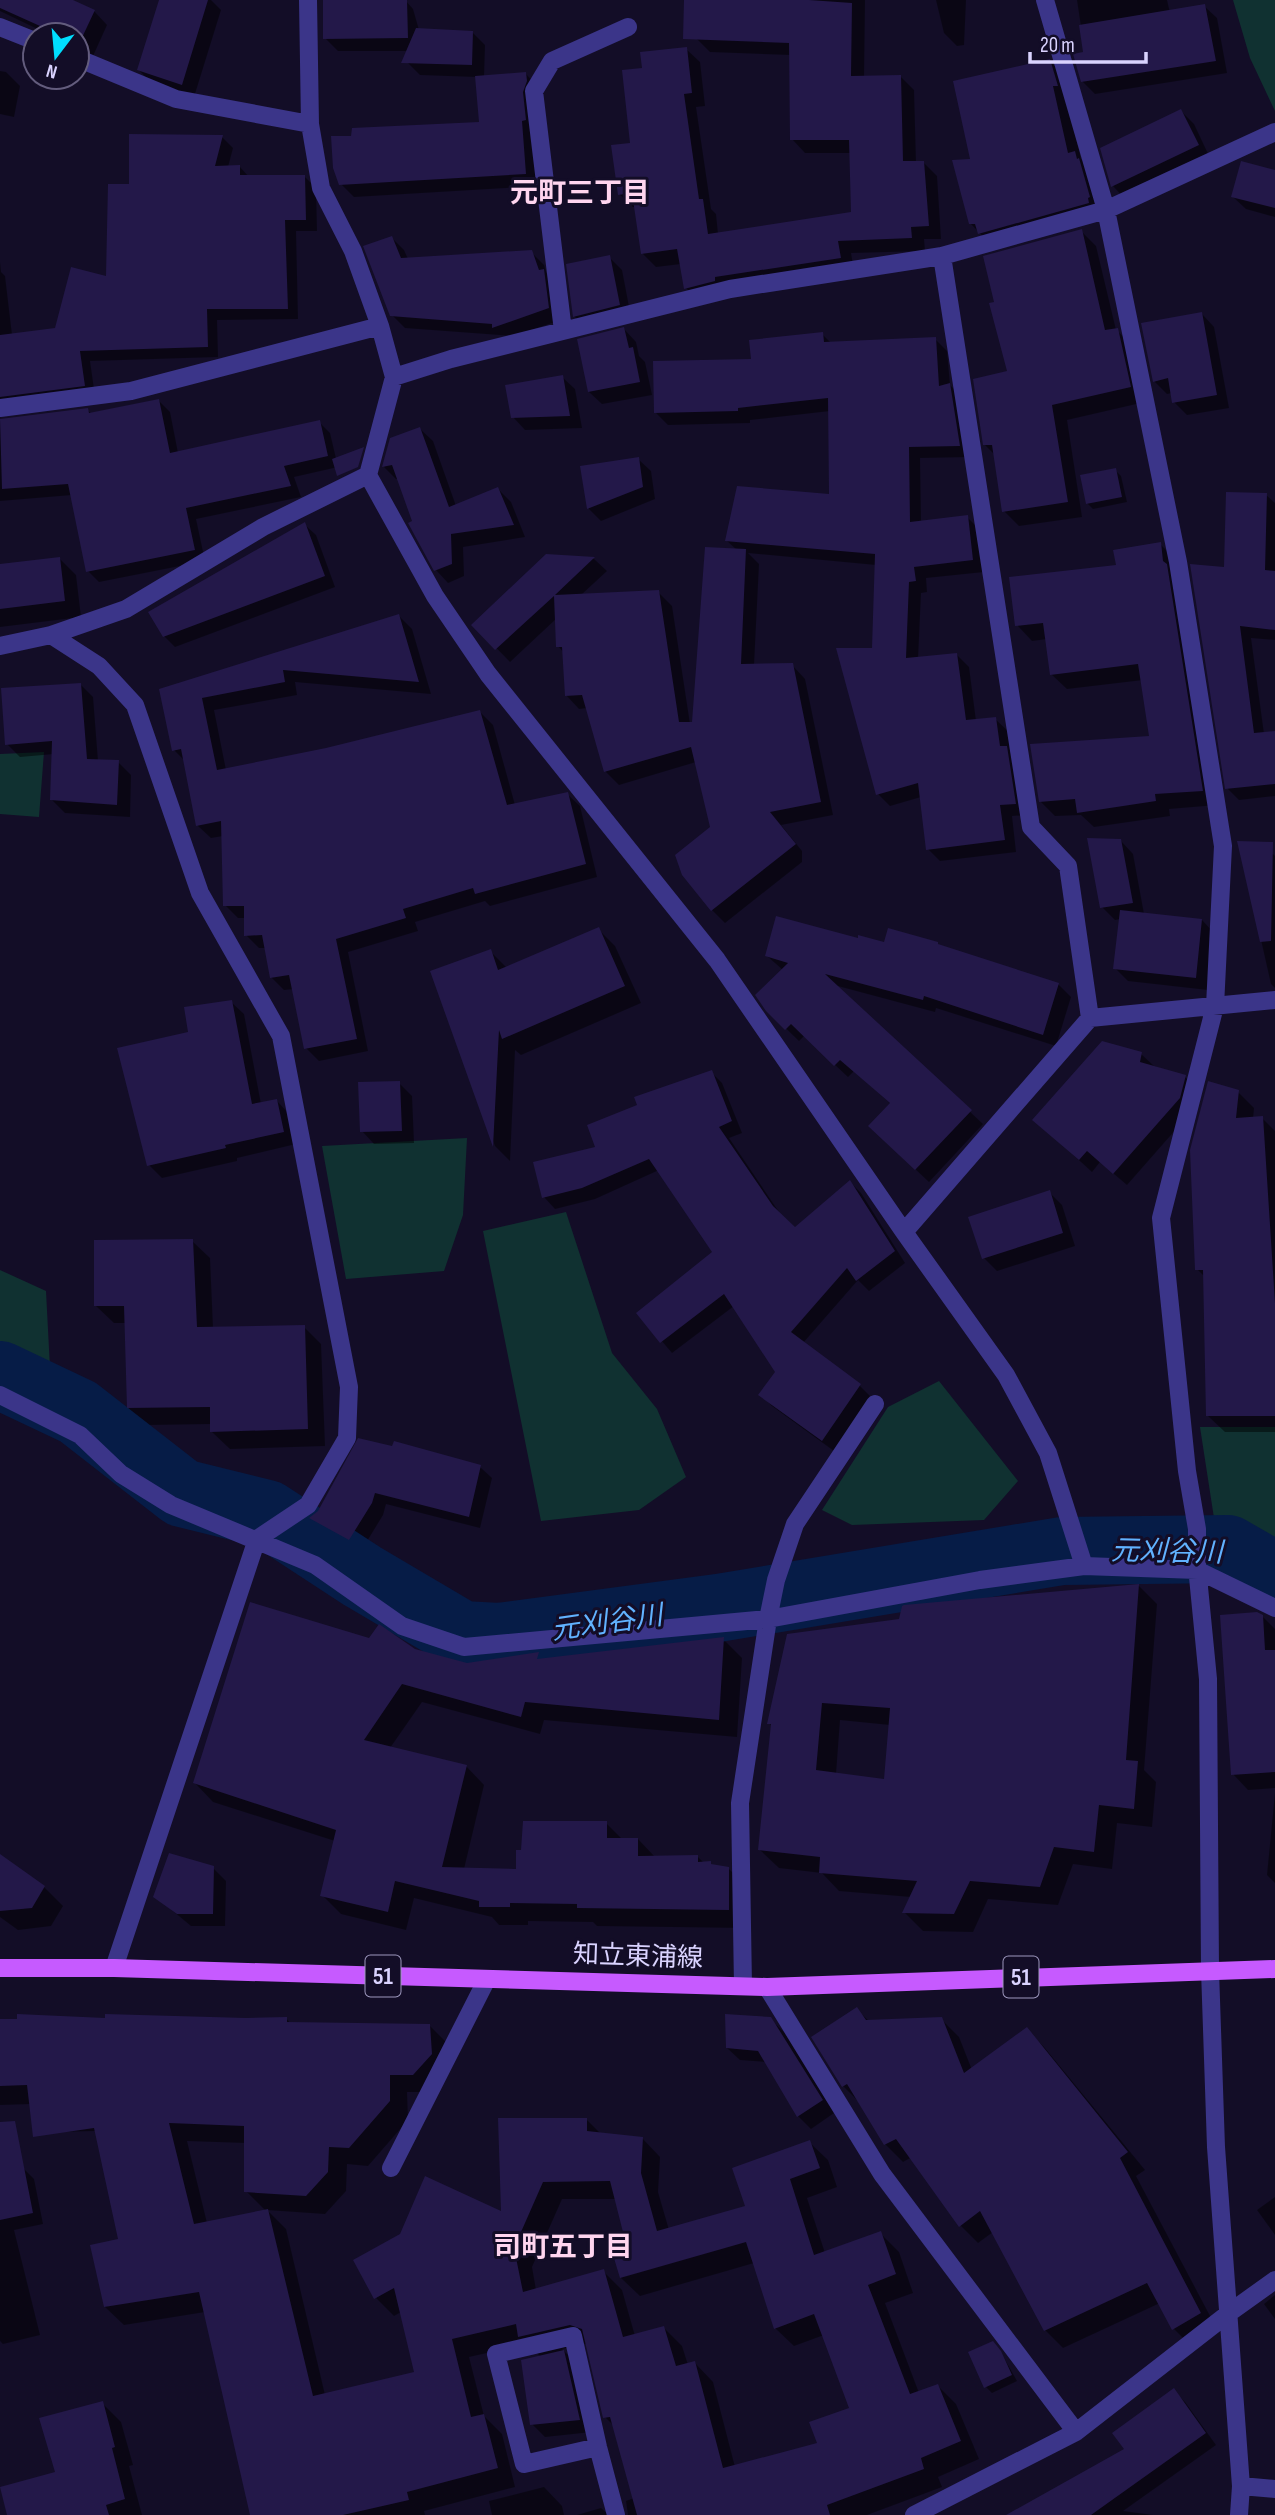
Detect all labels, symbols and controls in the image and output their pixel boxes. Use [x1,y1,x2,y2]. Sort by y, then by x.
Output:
north arrow [21,21,91,91]
scale bar [1030,21,1146,65]
text: 20 m [1040,33,1075,58]
text: N [44,58,60,83]
district label: 元町三丁目 [510,177,650,210]
water label: 元刈谷川 [1111,1535,1226,1570]
water label: 元刈谷川 [549,1598,668,1647]
street label: 知立東浦線 [572,1939,704,1975]
road number: 51 [366,1955,400,1996]
road number: 51 [1004,1956,1038,1998]
district label: 司町五丁目 [493,2231,633,2264]

